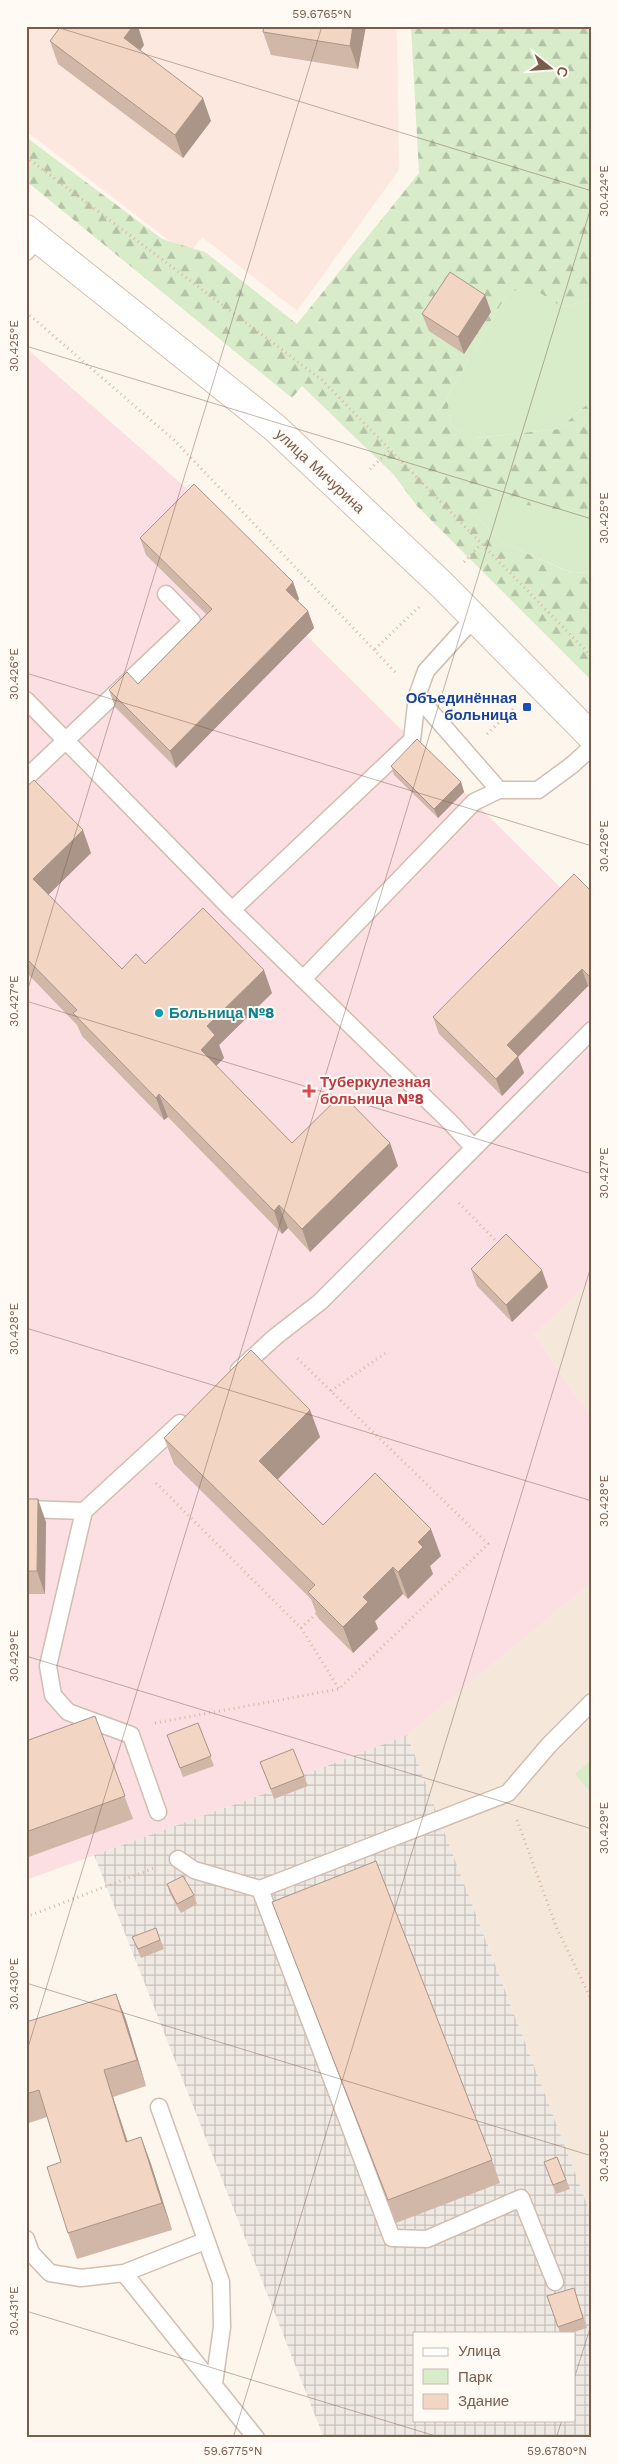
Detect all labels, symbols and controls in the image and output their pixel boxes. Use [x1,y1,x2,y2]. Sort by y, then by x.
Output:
text: 59.6765°N [292,7,352,21]
north arrow [526,42,576,92]
text: С [553,65,572,79]
text: 30.424°E [597,165,611,217]
text: 30.425°E [7,320,21,372]
street label: улица Мичурина [272,425,369,517]
text: 30.425°E [597,492,611,544]
text: 30.426°E [7,648,21,700]
place label: Объединённая больница [406,689,518,724]
marker: Объединённая больница [521,701,533,713]
text: 30.426°E [597,820,611,872]
text: 30.427°E [7,975,21,1027]
place label: Больница №8 [169,1004,275,1022]
marker: Больница №8 [153,1007,165,1019]
place label: Туберкулезная больница №8 [320,1073,431,1108]
marker: Туберкулезная больница №8 [302,1084,316,1098]
text: 30.427°E [597,1147,611,1199]
text: 30.428°E [7,1303,21,1355]
text: 30.428°E [597,1475,611,1527]
text: 30.429°E [7,1630,21,1682]
text: 30.429°E [597,1802,611,1854]
text: 30.430°E [7,1958,21,2010]
text: 30.430°E [597,2130,611,2182]
text: 30.431°E [7,2286,21,2336]
legend [413,2332,576,2422]
text: Улица [458,2342,501,2360]
text: Парк [458,2368,492,2386]
text: Здание [458,2392,509,2410]
text: 59.6775°N [203,2444,263,2458]
text: 59.6780°N [527,2444,587,2458]

